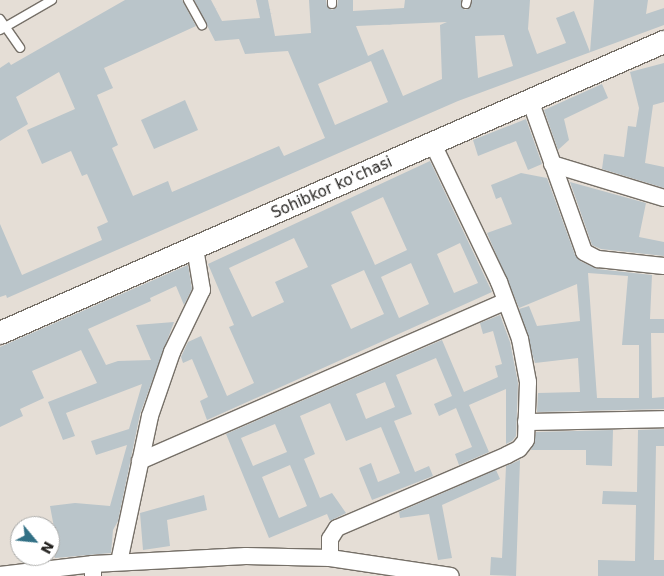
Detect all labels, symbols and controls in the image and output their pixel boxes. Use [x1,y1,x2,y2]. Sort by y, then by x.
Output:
street label: Sohibkor ko'chasi [269,153,395,223]
north arrow [10,516,60,566]
text: N [38,539,57,557]

